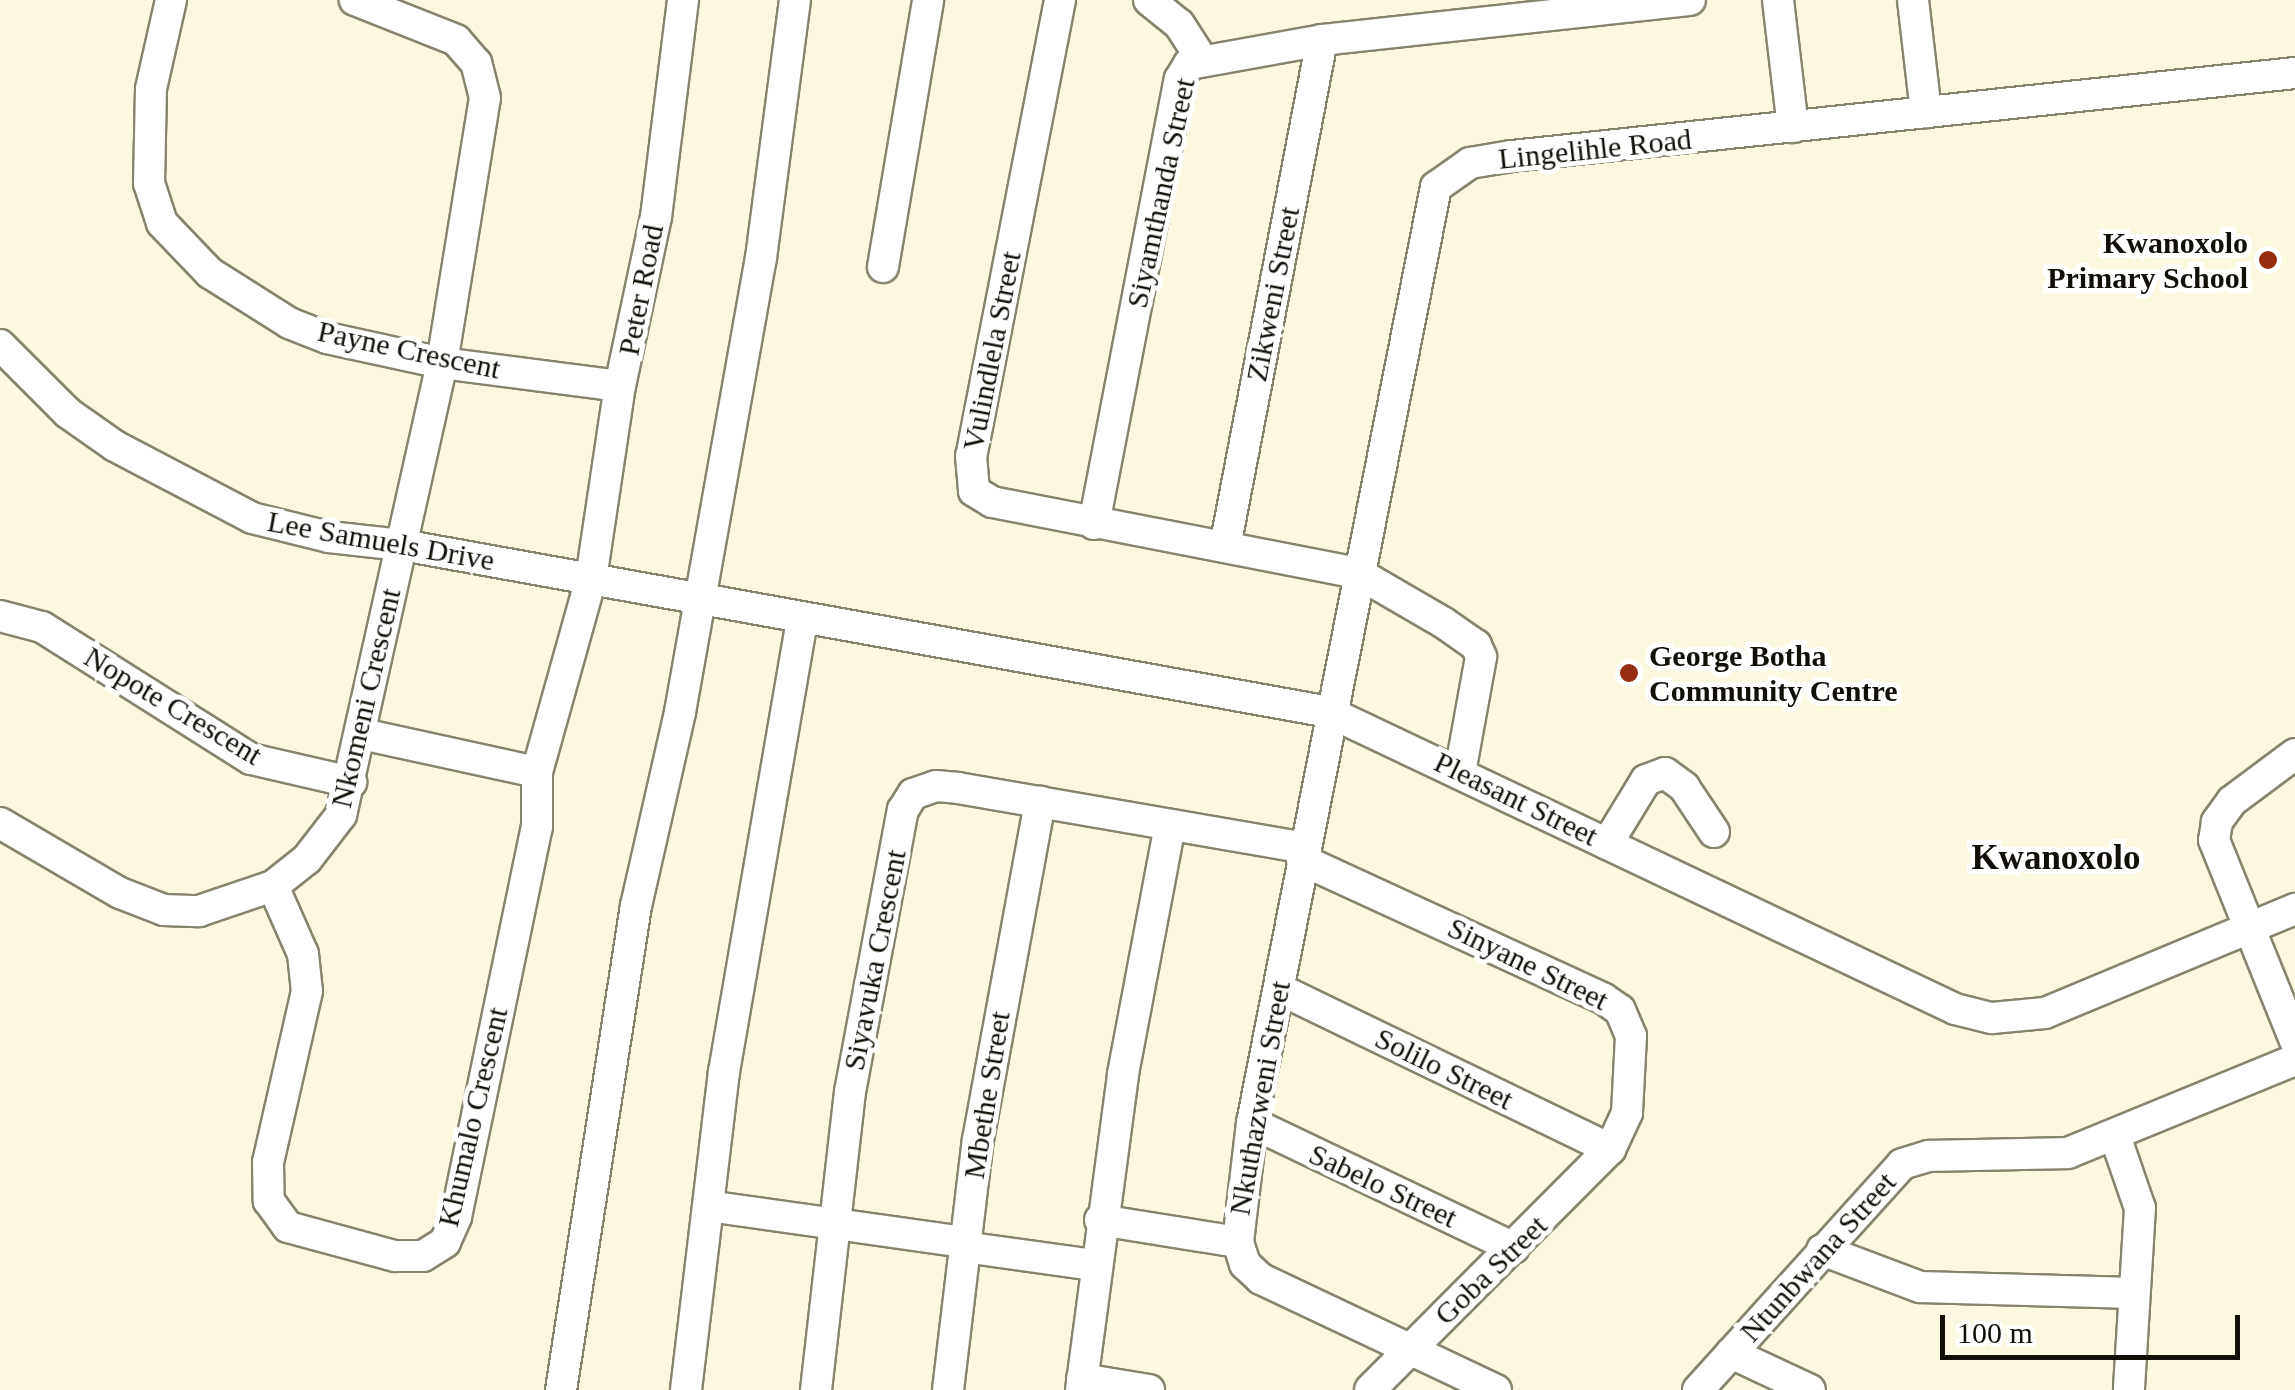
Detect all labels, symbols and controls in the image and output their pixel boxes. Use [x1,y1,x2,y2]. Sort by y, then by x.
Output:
street label: Siyamthanda Street [1119,75,1203,311]
street label: Lingelihle Road [1497,121,1693,177]
street label: Zikweni Street [1238,203,1308,385]
street label: Peter Road [611,222,671,358]
place label: Kwanoxolo Primary School [2047,225,2248,296]
street label: Vulindlela Street [955,248,1029,454]
marker: Kwanoxolo Primary School [2257,249,2279,271]
street label: Payne Crescent [314,313,504,387]
street label: Lee Samuels Drive [265,503,497,579]
street label: Nkomeni Crescent [323,585,409,811]
place label: George Botha Community Centre [1649,638,1898,708]
street label: Nopote Crescent [78,639,268,773]
marker: George Botha Community Centre [1618,662,1640,684]
street label: Pleasant Street [1428,744,1604,854]
district label: Kwanoxolo [1971,837,2141,879]
street label: Siyavuka Crescent [836,847,914,1073]
street label: Sinyane Street [1442,910,1614,1018]
street label: Nkuthazweni Street [1222,978,1298,1218]
street label: Khumalo Crescent [430,1004,516,1230]
street label: Mbethe Street [956,1009,1018,1181]
street label: Solilo Street [1369,1020,1519,1118]
street label: Sabelo Street [1303,1136,1463,1236]
street label: Ntunbwana Street [1732,1165,1904,1349]
street label: Goba Street [1427,1208,1555,1332]
scale bar [1945,1295,2245,1357]
text: 100 m [1957,1316,2033,1349]

